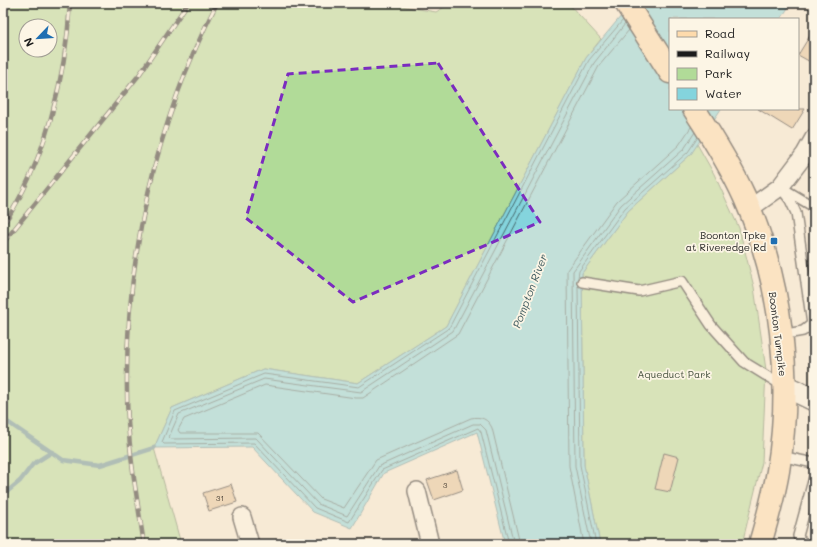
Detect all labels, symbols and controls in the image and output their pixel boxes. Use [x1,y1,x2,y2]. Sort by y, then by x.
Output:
north arrow [18,18,58,58]
legend [669,18,799,110]
text: Road [705,25,735,41]
text: N [20,35,37,49]
text: Railway [705,45,750,61]
text: Park [705,65,732,81]
text: Water [705,85,742,101]
place label: Boonton Tpke at Riveredge Rd [686,228,766,254]
marker: Boonton Tpke at Riveredge Rd [769,236,779,246]
water label: Pompton River [508,251,551,330]
street label: Boonton Turnpike [766,291,790,377]
park label: Aqueduct Park [638,367,710,381]
house number: 3 [443,480,448,490]
house number: 31 [216,493,224,503]

